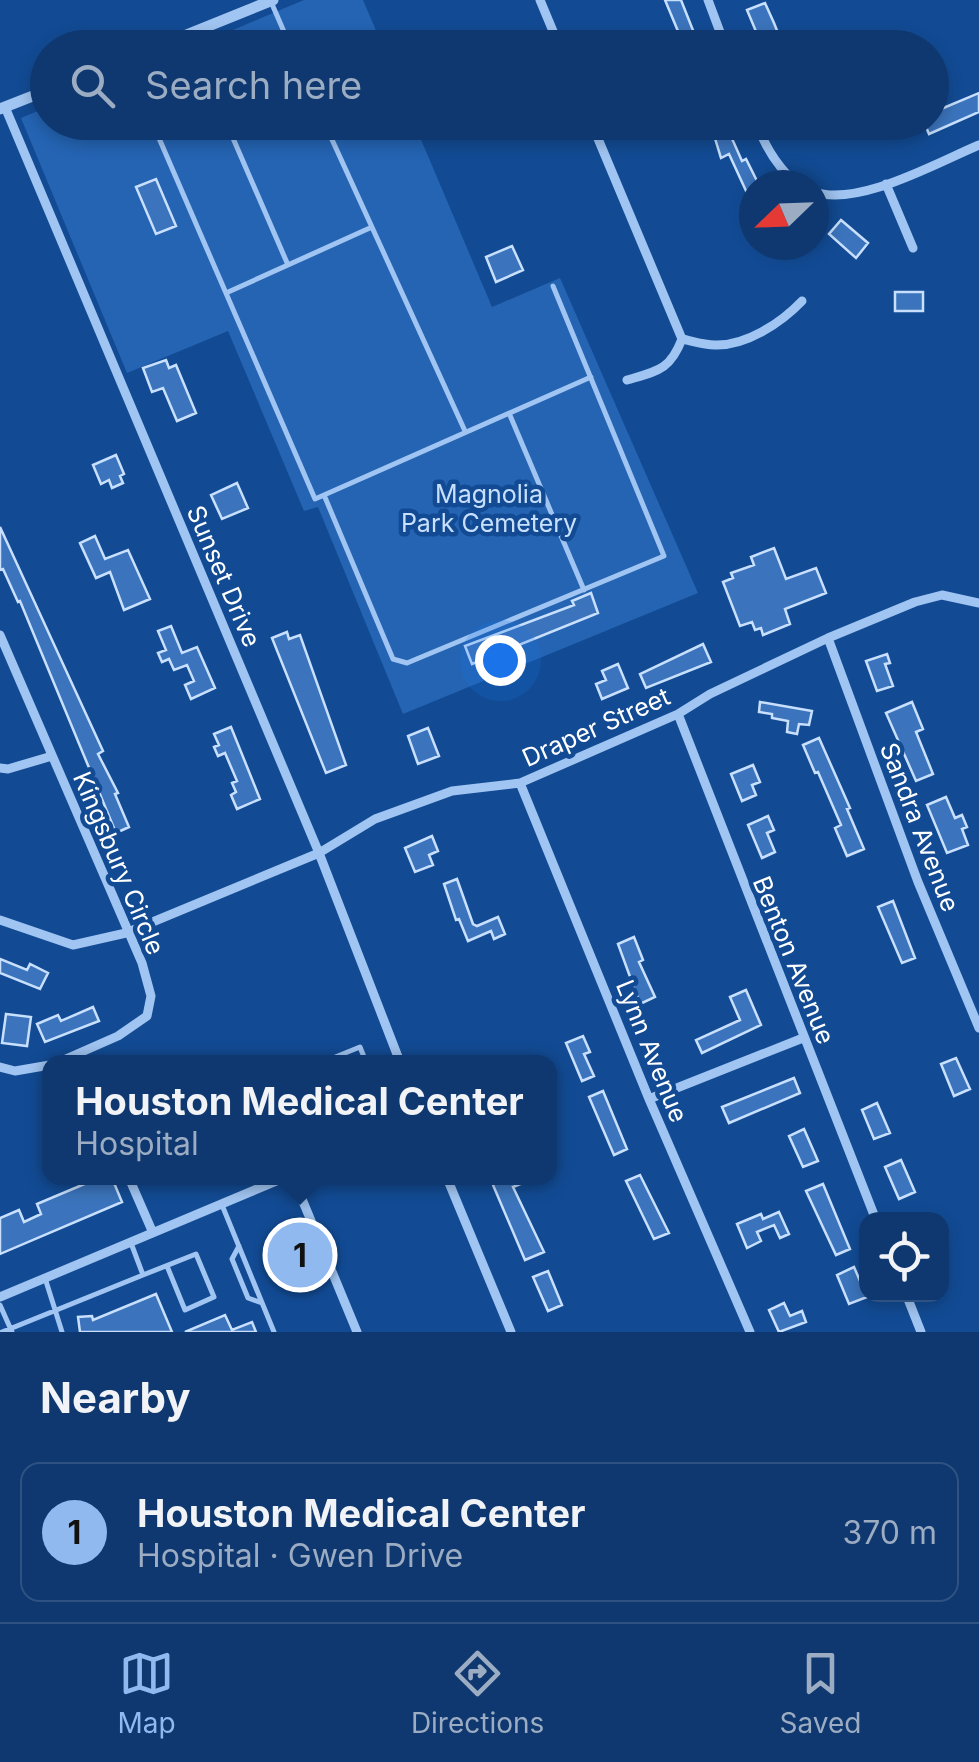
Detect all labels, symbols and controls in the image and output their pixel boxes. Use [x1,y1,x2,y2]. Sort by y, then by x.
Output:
search box [30,30,949,140]
icon: search [65,58,120,113]
text: Search here [145,62,362,108]
north arrow [739,170,829,260]
park label: Magnolia Park Cemetery [401,479,577,538]
street label: Sunset Drive [181,501,267,651]
your location [475,635,526,686]
street label: Draper Street [518,681,674,773]
street label: Sandra Avenue [874,738,966,916]
street label: Kingsbury Circle [67,767,171,959]
street label: Benton Avenue [747,872,841,1048]
street label: Lynn Avenue [610,975,694,1127]
popup [42,1055,557,1185]
text: Houston Medical Center [75,1078,524,1124]
text: Hospital [75,1124,199,1163]
map controls [859,1212,949,1302]
button: locate [859,1212,949,1302]
pin: 1 [268,1218,332,1292]
text: Nearby [40,1372,191,1423]
text: Houston Medical Center [137,1490,586,1536]
text: 1 [68,1513,81,1552]
text: 370 m [842,1513,937,1552]
text: Hospital · Gwen Drive [137,1536,463,1575]
tab: Map [118,1646,176,1740]
tab: Directions [411,1646,544,1740]
tab: Saved [779,1646,861,1740]

